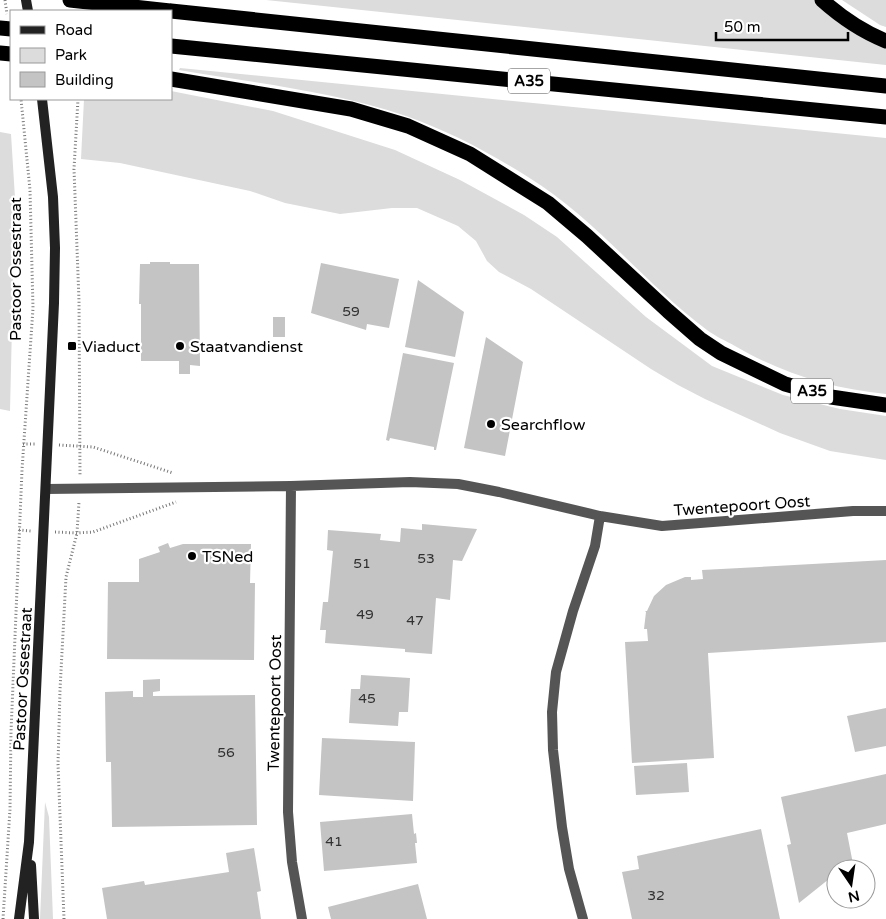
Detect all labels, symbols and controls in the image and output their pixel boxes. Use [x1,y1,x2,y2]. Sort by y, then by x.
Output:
legend [10,10,172,100]
scale bar [716,10,848,42]
text: 50 m [724,18,761,36]
text: Road [55,21,93,39]
text: Park [55,46,87,64]
road number: A35 [508,68,550,94]
text: Building [55,71,114,89]
street label: Pastoor Ossestraat [6,197,26,341]
house number: 59 [342,303,360,320]
place label: Viaduct [82,337,140,357]
place label: Staatvandienst [190,337,303,357]
marker: Viaduct [66,340,78,352]
marker: Staatvandienst [174,340,186,352]
road number: A35 [791,378,833,404]
place label: Searchflow [501,415,586,435]
marker: Searchflow [485,418,497,430]
street label: Twentepoort Oost [673,491,811,521]
place label: TSNed [202,547,253,567]
marker: TSNed [186,550,198,562]
house number: 53 [417,550,435,567]
house number: 51 [353,555,371,572]
house number: 49 [356,606,374,623]
street label: Pastoor Ossestraat [9,607,37,751]
house number: 47 [406,612,424,629]
street label: Twentepoort Oost [264,634,286,772]
house number: 45 [358,690,376,707]
house number: 56 [217,744,235,761]
house number: 41 [325,833,343,850]
north arrow [826,859,876,909]
house number: 32 [647,887,665,904]
text: N [846,887,861,906]

